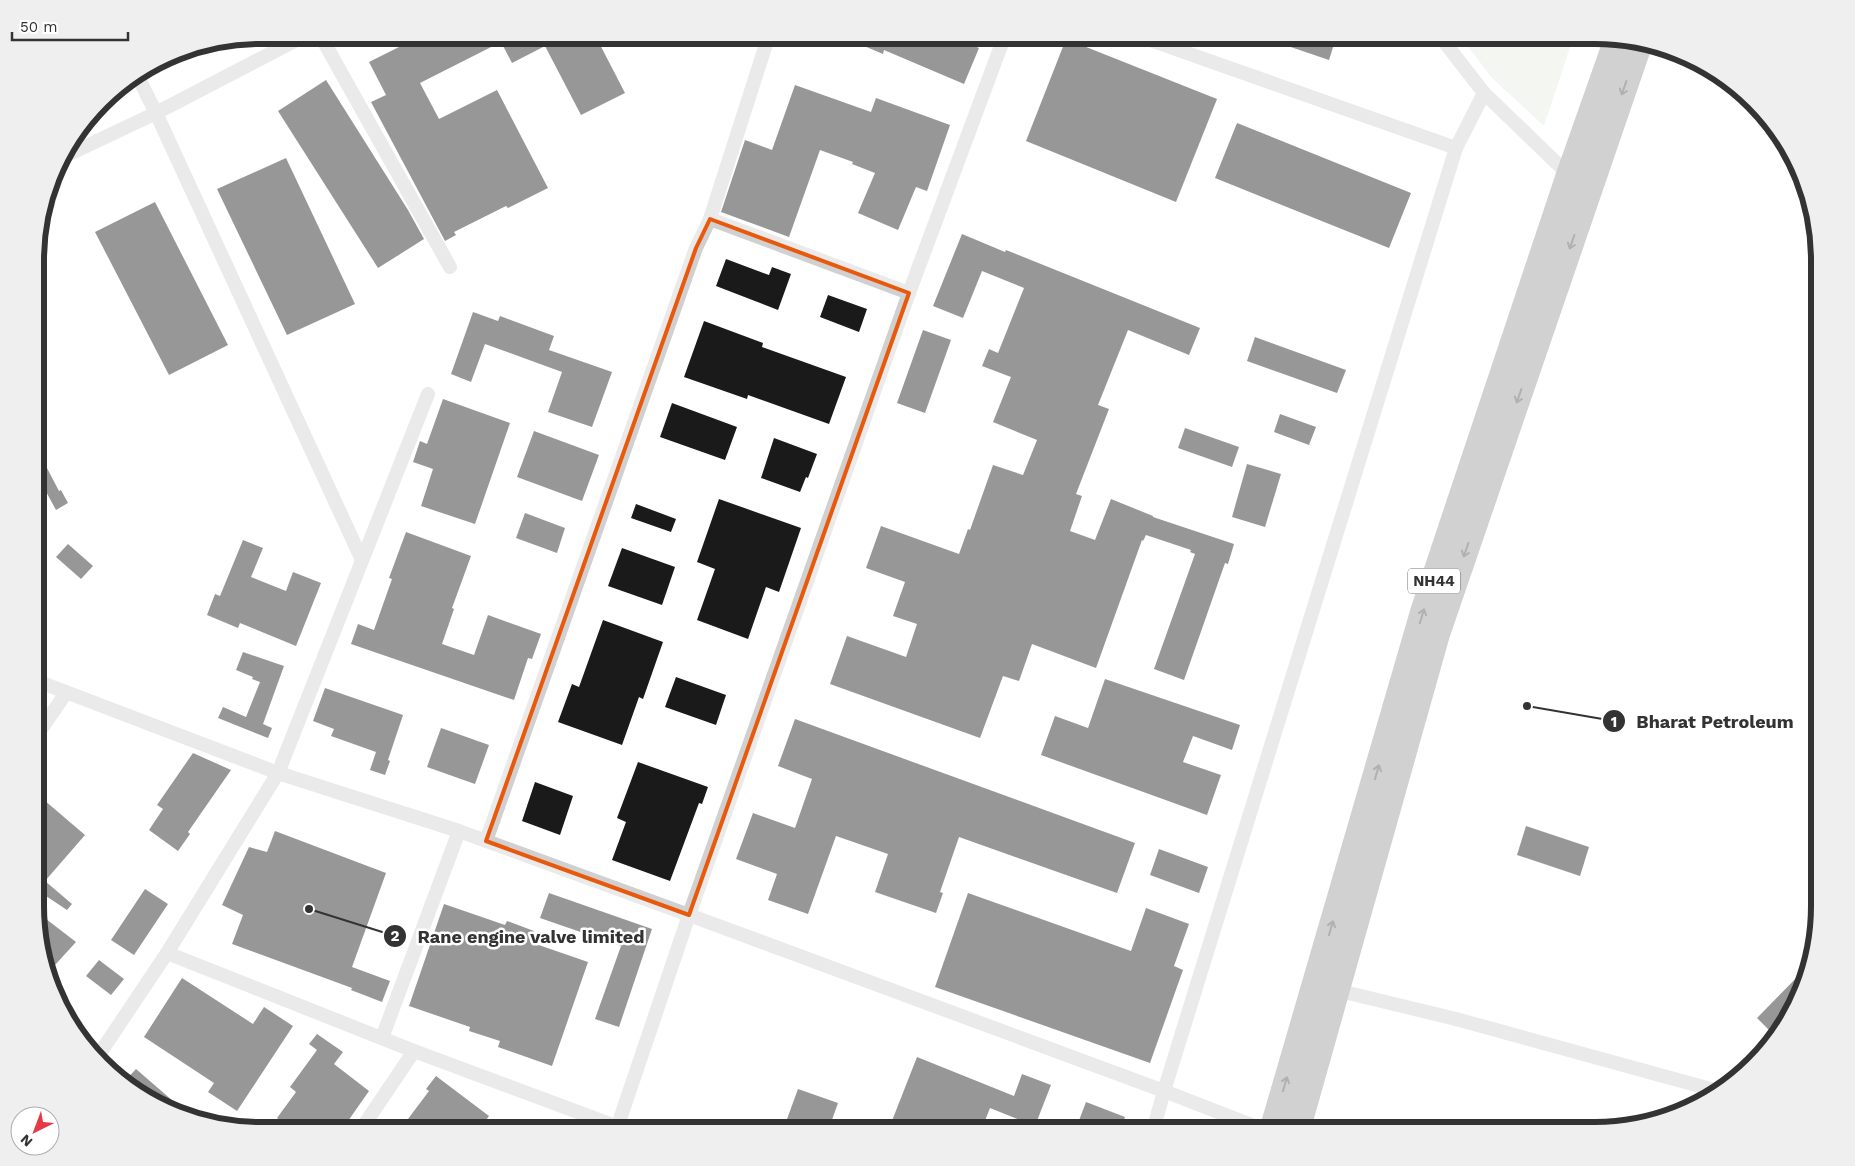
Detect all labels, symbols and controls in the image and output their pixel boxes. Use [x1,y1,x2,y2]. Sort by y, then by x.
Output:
scale bar [12,10,129,42]
text: 50 m [20,18,57,36]
one-way arrow [1619,80,1628,96]
one-way arrow [1566,234,1576,250]
one-way arrow [1514,388,1523,403]
one-way arrow [1461,541,1470,557]
road number: NH44 [1408,568,1460,594]
one-way arrow [1418,608,1428,624]
callout: Bharat Petroleum [1602,705,1804,738]
text: Bharat Petroleum [1636,711,1794,732]
text: 1 [1611,713,1617,731]
one-way arrow [1372,764,1382,780]
callout: Rane engine valve limited [382,920,655,953]
one-way arrow [1327,920,1337,936]
text: Rane engine valve limited [417,926,645,947]
text: 2 [391,927,400,945]
one-way arrow [1281,1076,1291,1092]
north arrow [10,1106,60,1156]
text: N [17,1131,36,1150]

